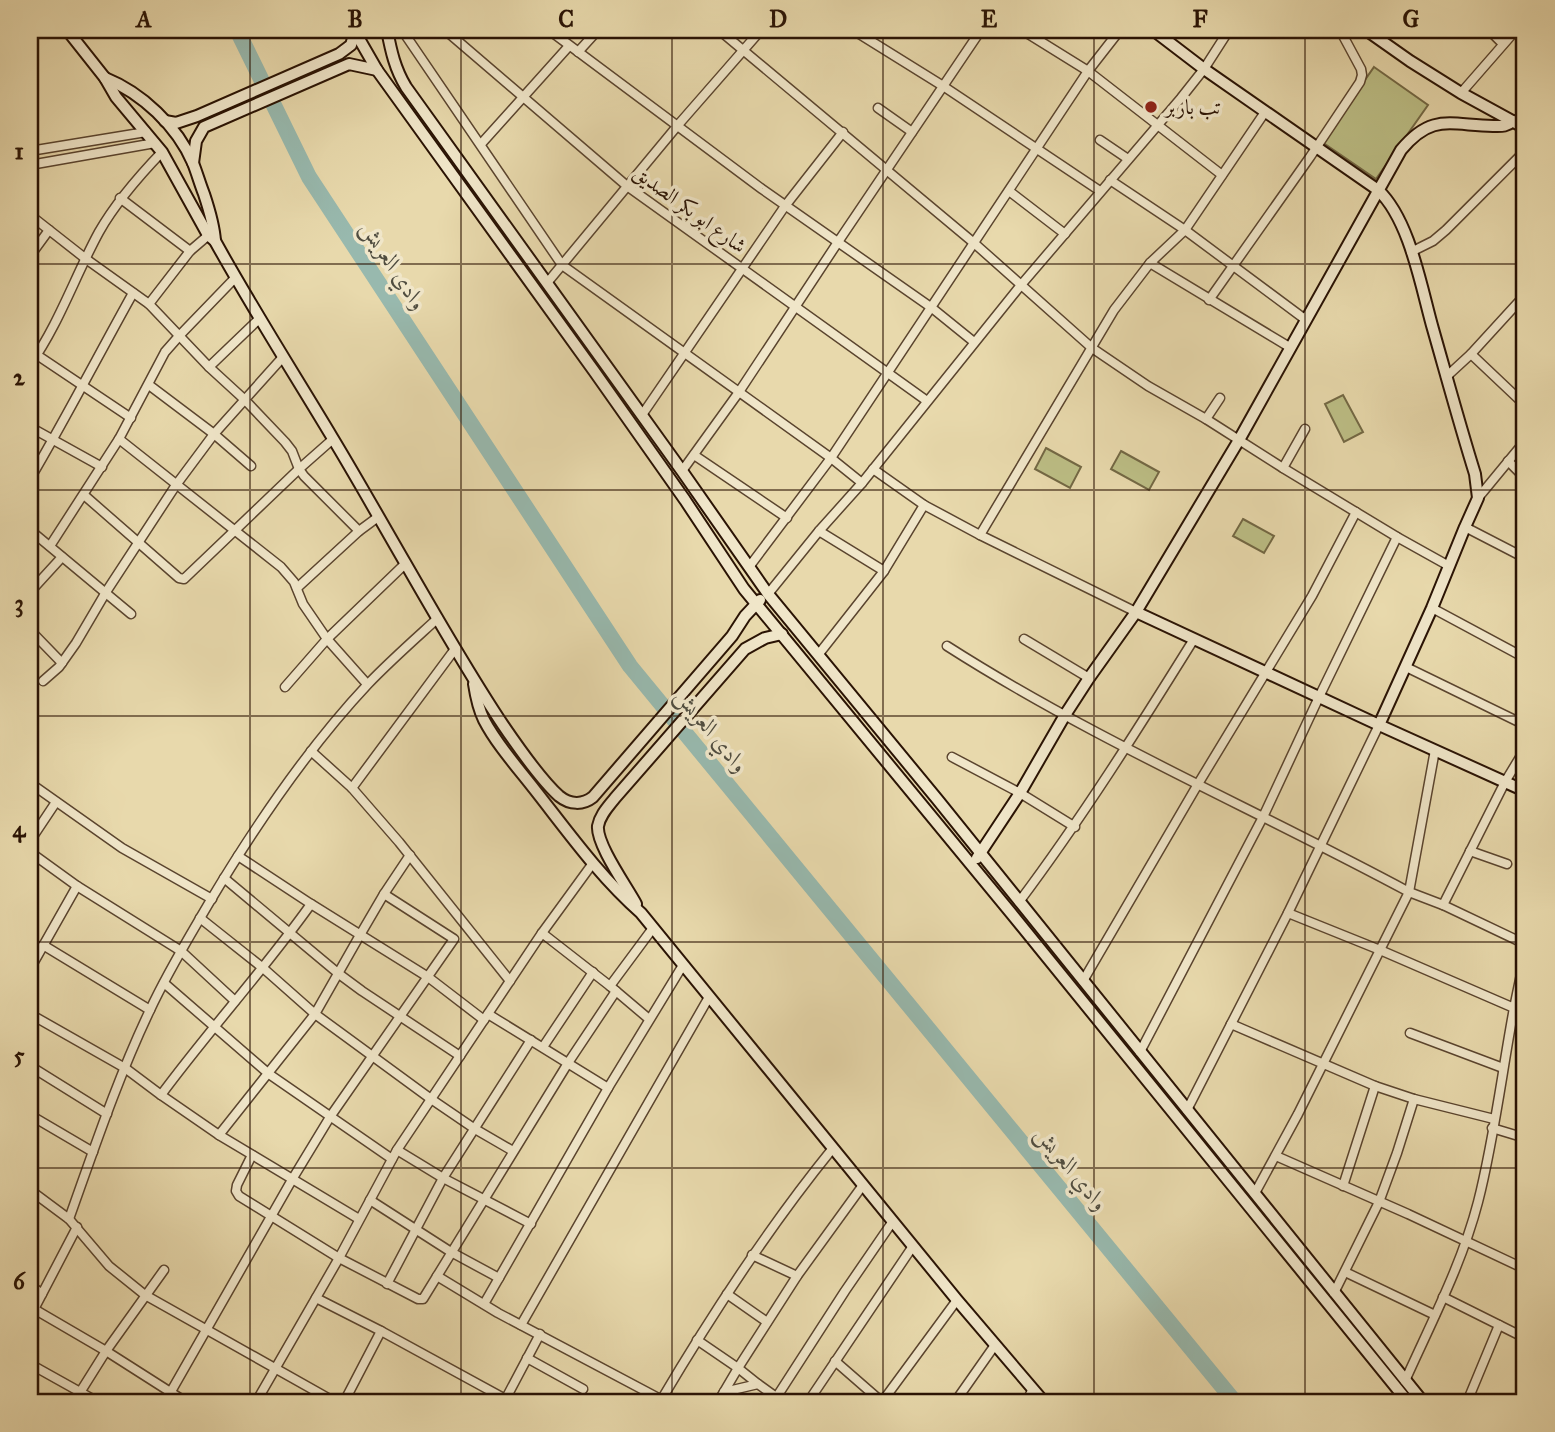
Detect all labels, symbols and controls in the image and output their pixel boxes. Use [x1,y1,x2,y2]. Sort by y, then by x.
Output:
text: A [134,5,152,33]
text: B [347,5,363,33]
text: C [558,5,574,33]
text: D [769,5,787,33]
text: E [981,5,998,33]
text: F [1192,5,1208,33]
text: G [1403,5,1420,33]
place label: تب باربر [1163,94,1221,120]
marker: تب باربر [1143,99,1159,115]
text: 1 [14,137,24,165]
street label: شارع ابو بكر الصديق [625,159,752,263]
water label: وادي العريش [350,215,433,318]
text: 2 [13,363,25,391]
text: 3 [14,589,24,618]
water label: وادي العريش [665,682,755,781]
text: 4 [13,815,27,843]
text: 5 [14,1041,25,1069]
water label: وادي العريش [1025,1120,1115,1219]
text: 6 [13,1267,26,1295]

